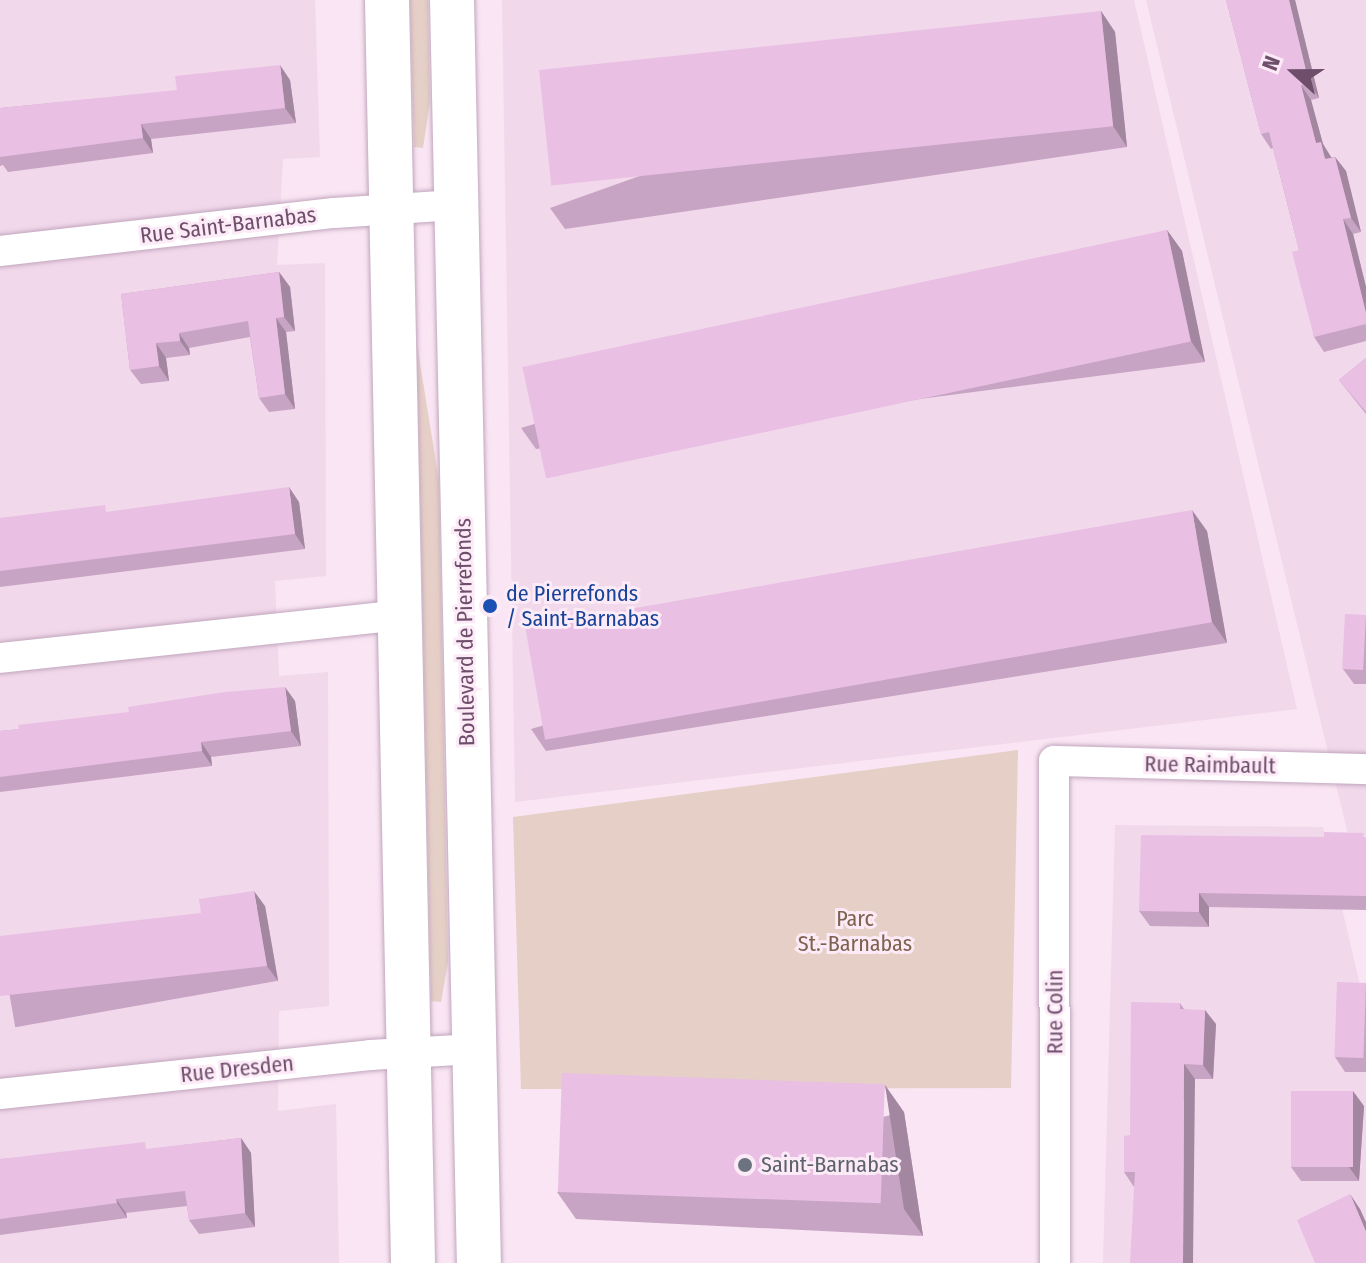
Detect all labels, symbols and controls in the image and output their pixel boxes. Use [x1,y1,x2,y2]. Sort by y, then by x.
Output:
north arrow [1254,32,1334,112]
text: N [1256,52,1286,74]
street label: Rue Saint-Barnabas [138,201,318,249]
street label: Boulevard de Pierrefonds [450,518,480,746]
place label: de Pierrefonds / Saint-Barnabas [506,580,659,632]
marker: de Pierrefonds / Saint-Barnabas [481,597,499,615]
street label: Rue Raimbault [1144,751,1276,779]
park label: Parc St.-Barnabas [798,905,912,956]
street label: Rue Colin [1042,970,1068,1054]
street label: Rue Dresden [179,1050,295,1088]
place label: Saint-Barnabas [761,1152,899,1178]
marker: Saint-Barnabas [736,1156,754,1174]

